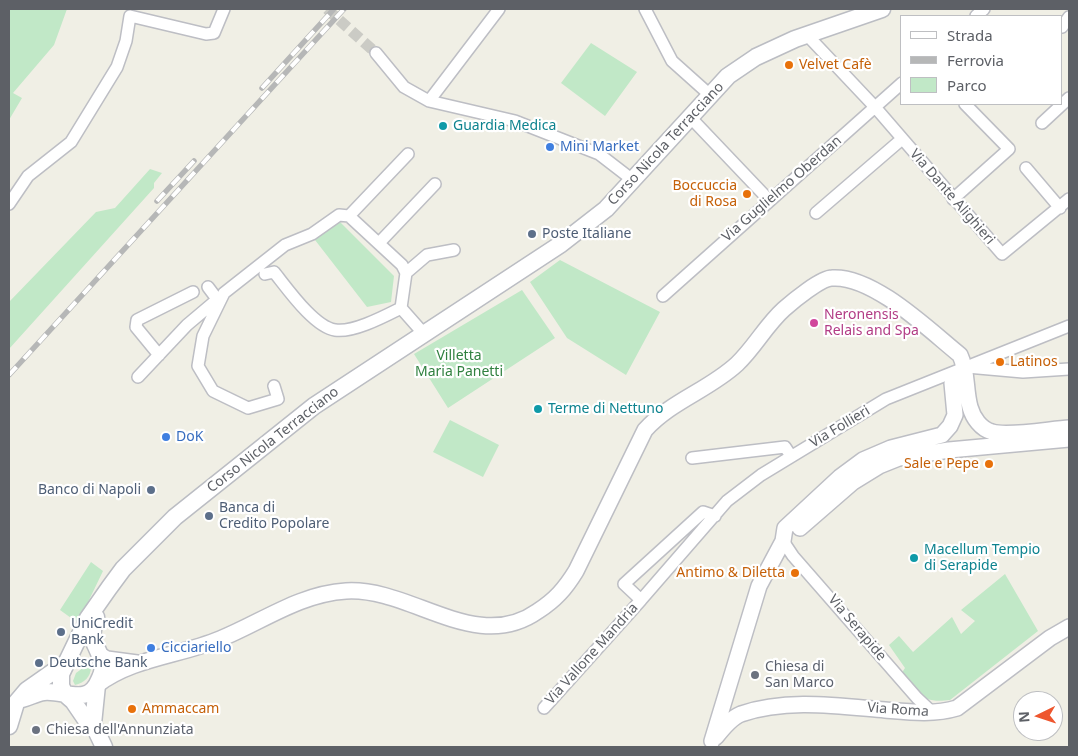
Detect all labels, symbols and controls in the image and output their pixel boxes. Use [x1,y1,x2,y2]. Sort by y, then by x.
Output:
legend [900,15,1063,105]
text: Strada [947,25,993,45]
text: Ferrovia [947,50,1004,70]
place label: Velvet Cafè [799,57,872,73]
marker: Velvet Cafè [783,59,795,71]
text: Parco [947,75,987,95]
street label: Corso Nicola Terracciano [605,79,727,209]
place label: Guardia Medica [453,118,556,134]
marker: Guardia Medica [437,120,449,132]
street label: Via Guglielmo Oberdan [719,132,845,246]
place label: Mini Market [560,139,639,155]
marker: Mini Market [544,141,556,153]
street label: Via Dante Alighieri [906,146,998,248]
place label: Boccuccia di Rosa [672,178,737,210]
marker: Boccuccia di Rosa [741,188,753,200]
place label: Poste Italiane [542,226,632,242]
marker: Poste Italiane [526,228,538,240]
place label: Neronensis Relais and Spa [824,307,919,340]
marker: Neronensis Relais and Spa [808,317,820,329]
park label: Villetta Maria Panetti [415,348,503,381]
place label: Latinos [1010,354,1058,370]
marker: Latinos [994,356,1006,368]
street label: Corso Nicola Terracciano [204,383,342,497]
place label: Terme di Nettuno [548,401,663,417]
street label: Via Follieri [807,402,873,452]
marker: Terme di Nettuno [532,403,544,415]
place label: DoK [176,429,203,445]
marker: DoK [160,431,172,443]
place label: Sale e Pepe [904,456,979,472]
marker: Sale e Pepe [983,458,995,470]
place label: Banco di Napoli [38,482,141,498]
marker: Banco di Napoli [145,484,157,496]
place label: Banca di Credito Popolare [219,500,330,532]
marker: Banca di Credito Popolare [203,510,215,522]
place label: Macellum Tempio di Serapide [924,542,1040,574]
marker: Macellum Tempio di Serapide [908,552,920,564]
place label: Antimo & Diletta [676,565,785,581]
marker: Antimo & Diletta [789,567,801,579]
street label: Via Serapide [824,592,890,664]
street label: Via Vallone Mandria [542,600,642,708]
place label: UniCredit Bank [71,616,133,648]
marker: UniCredit Bank [55,626,67,638]
place label: Cicciariello [161,640,231,656]
marker: Cicciariello [145,642,157,654]
place label: Deutsche Bank [49,655,148,671]
marker: Deutsche Bank [33,657,45,669]
place label: Chiesa di San Marco [765,659,834,692]
marker: Chiesa di San Marco [749,669,761,681]
north arrow [1013,691,1063,741]
street label: Via Roma [867,699,929,721]
place label: Ammaccam [142,701,219,717]
marker: Ammaccam [126,703,138,715]
text: N [1014,711,1033,723]
place label: Chiesa dell'Annunziata [46,722,194,738]
marker: Chiesa dell'Annunziata [30,724,42,736]

